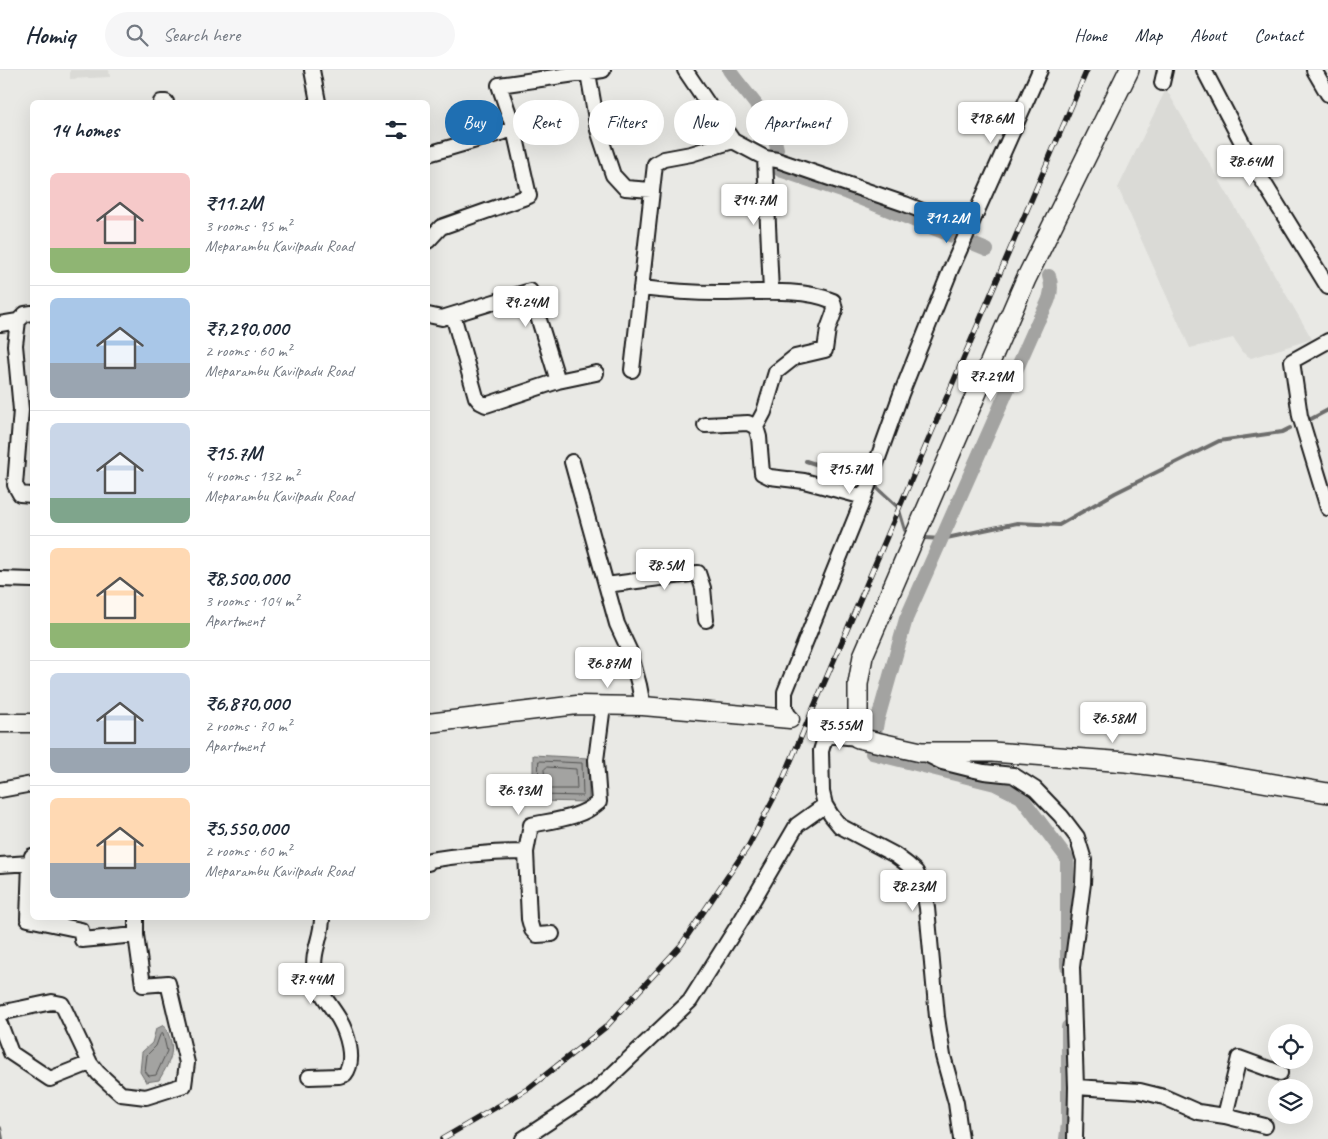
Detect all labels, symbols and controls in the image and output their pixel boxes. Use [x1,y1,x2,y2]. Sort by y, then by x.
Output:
search box [105,12,455,57]
text: Homiq [25,20,75,50]
icon: search [123,21,151,49]
text: Search here [163,23,240,47]
text: Home [1074,24,1107,46]
text: Map [1135,24,1162,46]
text: About [1190,24,1226,46]
text: Contact [1254,24,1303,46]
chip: Buy [445,100,503,145]
chip: Rent [513,100,579,145]
chip: Filters [589,100,664,145]
chip: New [674,100,736,145]
chip: Apartment [746,100,848,145]
pin: ₹18.6M [950,102,1032,144]
text: ₹18.6M [969,108,1013,128]
icon: filters [382,116,410,144]
text: 14 homes [50,117,119,143]
pin: ₹8.64M [1209,144,1291,187]
text: ₹8.64M [1228,151,1272,171]
pin: ₹14.7M [713,184,795,226]
text: ₹11.2M [205,190,262,216]
text: ₹14.7M [732,190,776,210]
icon: home [90,193,150,253]
pin: ₹11.2M [906,202,988,244]
text: ₹11.2M [925,208,969,228]
text: 3 rooms · 95 m² [205,216,291,236]
text: Meparambu Kavilpadu Road [205,236,353,256]
pin: ₹9.24M [485,286,567,328]
text: ₹9.24M [504,292,548,312]
text: ₹7,290,000 [205,315,289,341]
icon: home [90,318,150,378]
text: 2 rooms · 60 m² [205,341,291,361]
pin: ₹7.29M [950,360,1032,402]
text: Meparambu Kavilpadu Road [205,361,353,381]
text: ₹7.29M [969,366,1013,386]
text: ₹15.7M [205,440,262,466]
icon: home [90,443,150,503]
pin: ₹15.7M [809,452,891,495]
text: ₹15.7M [828,459,872,479]
text: 4 rooms · 132 m² [205,466,299,486]
text: Meparambu Kavilpadu Road [205,486,353,506]
pin: ₹8.5M [630,548,700,591]
text: ₹8.5M [647,555,683,575]
text: ₹8,500,000 [205,565,289,591]
icon: home [90,568,150,628]
text: 3 rooms · 104 m² [205,591,299,611]
text: Apartment [205,611,264,631]
pin: ₹6.87M [567,646,649,689]
text: ₹6.87M [586,653,630,673]
text: ₹6,870,000 [205,690,289,716]
icon: home [90,693,150,753]
pin: ₹6.58M [1072,702,1154,744]
pin: ₹5.55M [799,708,881,751]
text: ₹6.58M [1091,708,1135,728]
text: ₹5.55M [819,715,861,735]
text: 2 rooms · 70 m² [205,716,291,736]
text: Apartment [205,736,264,756]
pin: ₹6.93M [478,774,560,816]
text: ₹6.93M [497,780,541,800]
text: ₹5,550,000 [205,815,288,841]
icon: home [90,818,150,878]
text: 2 rooms · 60 m² [205,841,291,861]
text: Meparambu Kavilpadu Road [205,861,353,881]
pin: ₹8.23M [872,870,954,912]
text: ₹8.23M [891,876,935,896]
pin: ₹7.44M [270,962,352,1005]
text: ₹7.44M [289,969,333,989]
map controls [1268,1024,1313,1124]
button: locate [1268,1024,1313,1069]
button: layers [1268,1079,1313,1124]

